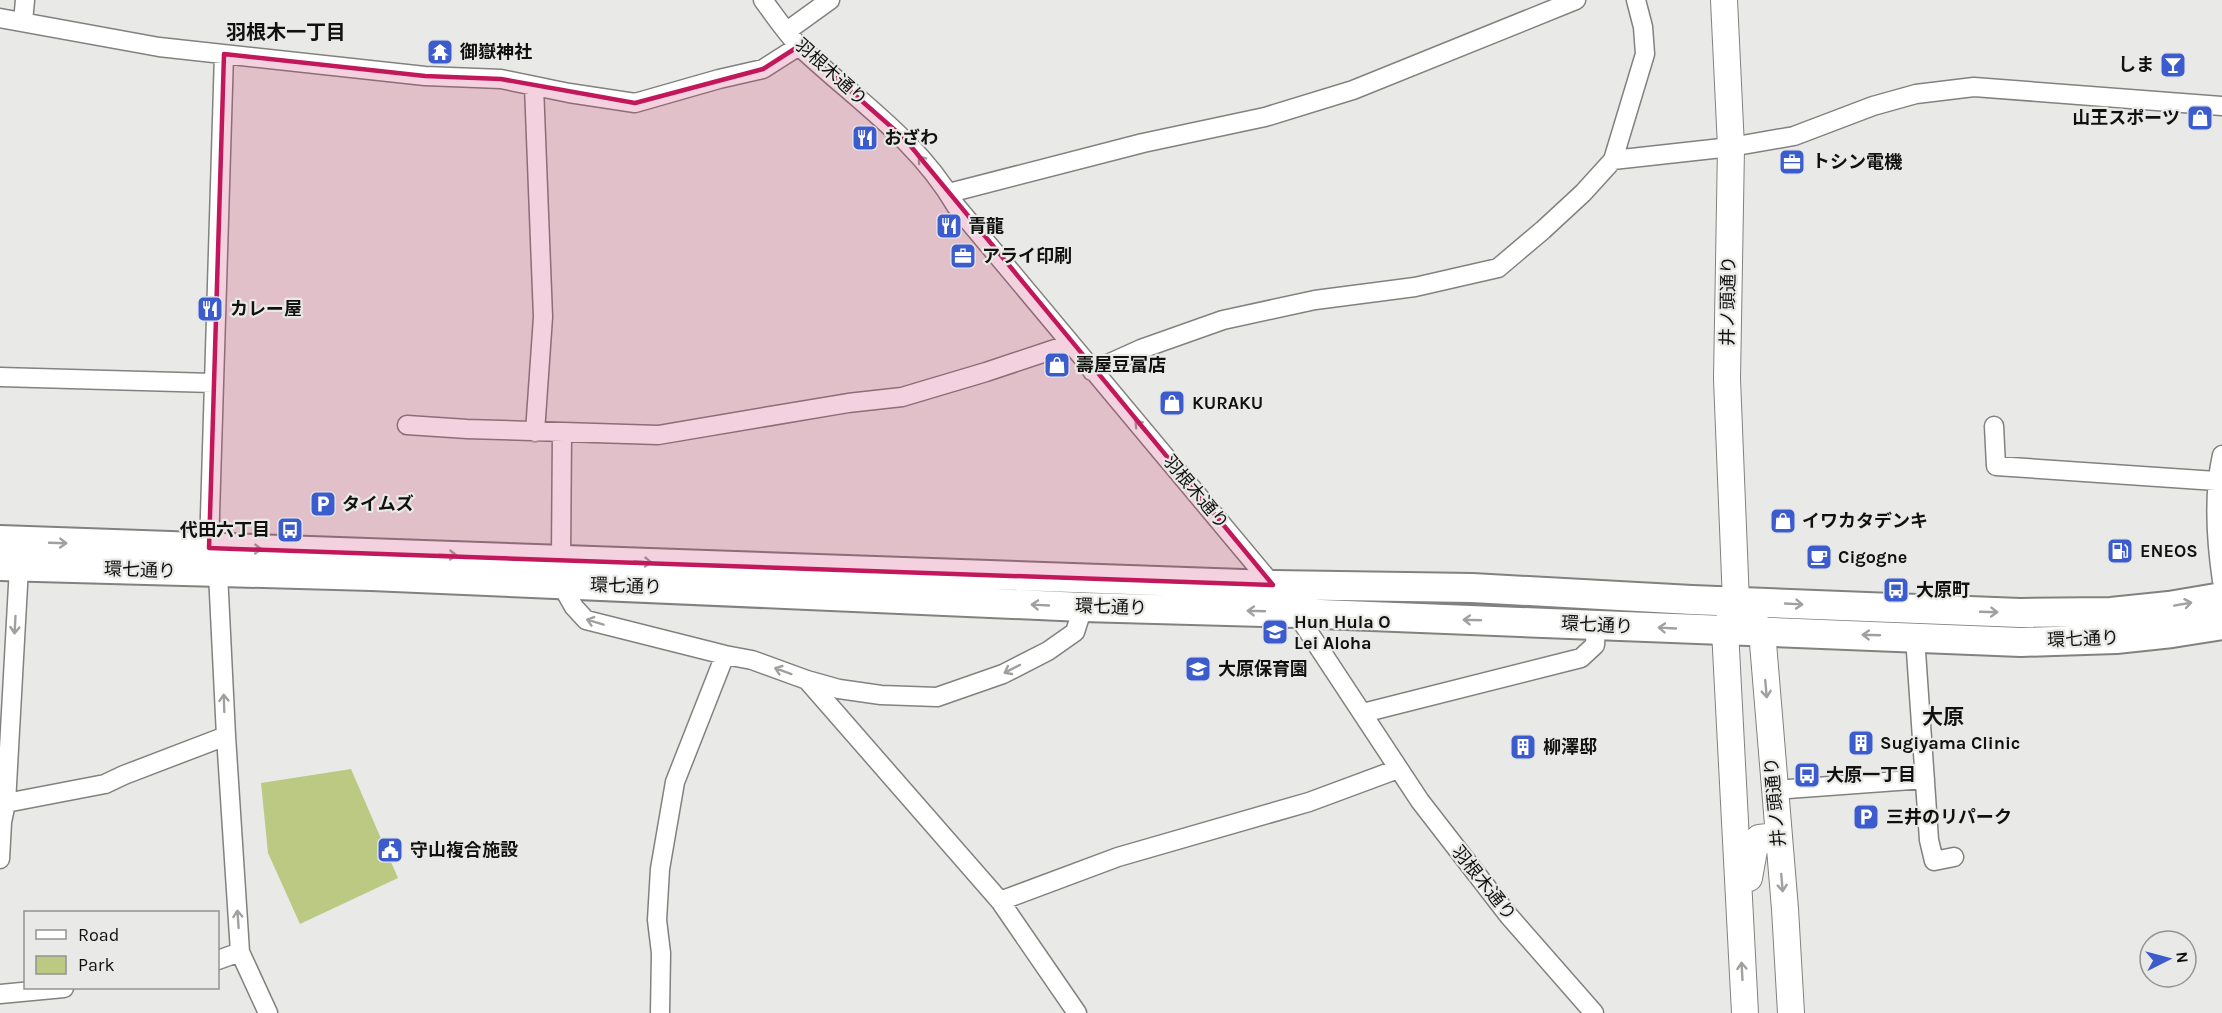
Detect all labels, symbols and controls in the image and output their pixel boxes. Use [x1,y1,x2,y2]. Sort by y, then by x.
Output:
district label: 羽根木一丁目 [226,21,346,44]
street label: 羽根木通り [790,34,872,110]
temple icon: 御嶽神社 [425,37,455,67]
place label: 御嶽神社 [459,41,532,63]
bar icon: しま [2158,50,2188,80]
place label: しま [2118,54,2154,76]
shop icon: 山王スポーツ [2185,103,2215,133]
place label: 山王スポーツ [2072,107,2180,129]
restaurant icon: おざわ [850,123,880,153]
place label: おざわ [884,127,938,149]
office icon: トシン電機 [1777,147,1807,177]
place label: トシン電機 [1812,151,1903,173]
one-way arrow [918,155,931,171]
restaurant icon: 青龍 [934,211,964,241]
place label: 青龍 [968,215,1004,237]
office icon: アライ印刷 [948,241,978,271]
place label: アライ印刷 [982,245,1072,267]
street label: 井ノ頭通り [1716,256,1740,346]
restaurant icon: カレー屋 [195,294,225,324]
place label: カレー屋 [230,298,302,320]
shop icon: 壽屋豆富店 [1042,350,1072,380]
place label: 壽屋豆富店 [1076,354,1166,376]
shop icon: KURAKU [1157,388,1187,418]
place label: KURAKU [1192,392,1263,414]
one-way arrow [1134,420,1148,435]
street label: 羽根木通り [1159,450,1233,534]
parking icon: タイムズ [308,489,338,519]
place label: タイムズ [342,493,414,515]
shop icon: イワカタデンキ [1768,506,1798,536]
place label: イワカタデンキ [1802,510,1928,532]
bus stop icon: 代田六丁目 [275,515,305,545]
place label: 代田六丁目 [179,519,270,541]
fuel station icon: ENEOS [2105,536,2135,566]
one-way arrow [48,537,68,548]
place label: ENEOS [2140,540,2198,562]
cafe icon: Cigogne [1804,542,1834,572]
one-way arrow [243,544,263,555]
place label: Cigogne [1838,546,1907,568]
one-way arrow [438,550,458,561]
one-way arrow [633,557,653,568]
street label: 環七通り [104,558,176,582]
street label: 環七通り [590,574,662,598]
bus stop icon: 大原町 [1881,575,1911,605]
place label: 大原町 [1916,579,1970,601]
street label: 環七通り [1075,595,1147,619]
one-way arrow [2173,598,2193,609]
one-way arrow [1031,599,1051,610]
one-way arrow [1783,599,1803,610]
one-way arrow [1247,606,1267,617]
one-way arrow [1978,606,1998,618]
place label: Hun Hula O Lei Aloha [1294,611,1391,654]
street label: 環七通り [1560,612,1634,638]
one-way arrow [1463,614,1483,625]
one-way arrow [10,615,21,635]
one-way arrow [586,616,605,627]
school or university icon: Hun Hula O Lei Aloha [1260,617,1290,647]
one-way arrow [1657,623,1677,634]
street label: 環七通り [2047,627,2119,651]
one-way arrow [1861,630,1881,641]
school or university icon: 大原保育園 [1183,654,1213,684]
place label: 大原保育園 [1218,658,1308,680]
one-way arrow [1003,664,1021,676]
one-way arrow [774,665,793,676]
one-way arrow [1761,679,1772,698]
one-way arrow [219,694,230,714]
district label: 大原 [1922,705,1964,729]
building icon: Sugiyama Clinic [1846,728,1876,758]
building icon: 柳澤邸 [1508,732,1538,762]
place label: Sugiyama Clinic [1880,732,2020,754]
place label: 柳澤邸 [1543,736,1597,758]
street label: 井ノ頭通り [1760,756,1790,848]
bus stop icon: 大原一丁目 [1792,760,1822,790]
place label: 大原一丁目 [1826,764,1916,786]
parking icon: 三井のリパーク [1851,802,1881,832]
place label: 三井のリパーク [1886,806,2012,828]
public building icon: 守山複合施設 [375,835,405,865]
place label: 守山複合施設 [410,839,518,861]
street label: 羽根木通り [1447,841,1521,925]
one-way arrow [1777,873,1788,893]
one-way arrow [232,909,243,929]
legend [24,911,219,989]
text: Road [78,924,119,946]
north arrow [2138,929,2198,989]
text: N [2172,951,2192,964]
text: Park [78,954,115,976]
one-way arrow [1737,961,1748,981]

